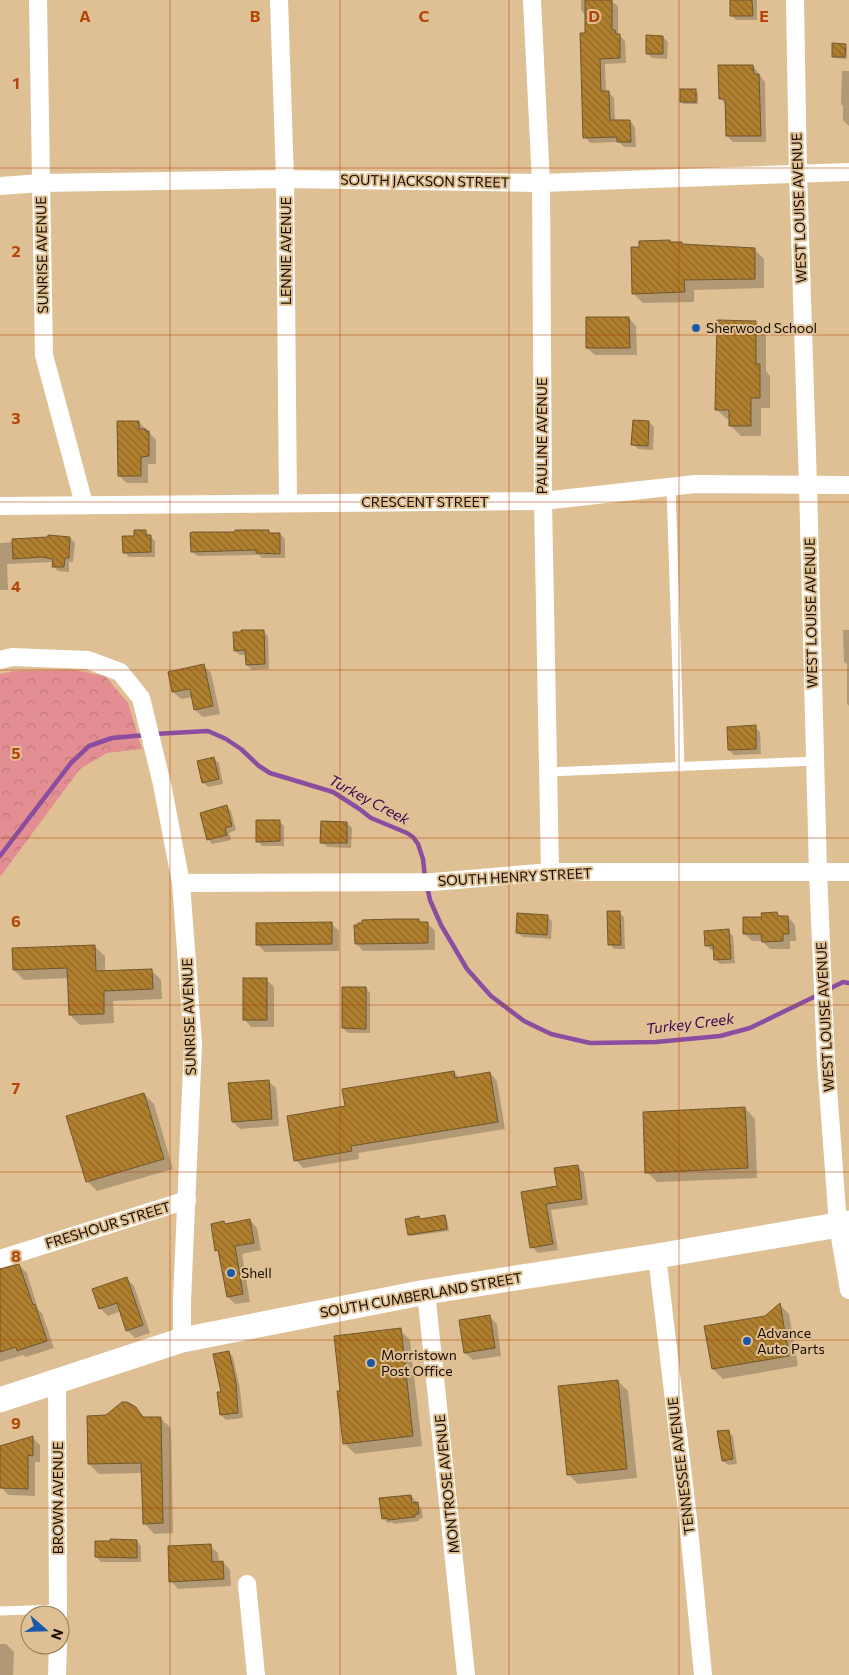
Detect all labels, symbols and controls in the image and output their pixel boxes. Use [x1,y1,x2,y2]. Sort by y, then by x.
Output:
text: A [79,6,91,25]
text: B [250,6,261,25]
text: C [419,6,430,25]
text: D [588,6,600,25]
text: E [759,6,769,25]
text: 1 [12,73,20,92]
street label: WEST LOUISE AVENUE [787,133,810,284]
street label: SOUTH JACKSON STREET [340,171,510,190]
street label: SUNRISE AVENUE [32,196,51,314]
street label: LENNIE AVENUE [277,197,294,305]
text: 2 [11,241,21,260]
place label: Sherwood School [706,319,817,336]
marker: Sherwood School [690,322,702,334]
street label: PAULINE AVENUE [533,378,550,494]
text: 3 [11,408,21,427]
street label: CRESCENT STREET [361,493,489,510]
street label: WEST LOUISE AVENUE [801,538,820,688]
text: 4 [11,576,21,595]
text: 5 [11,743,21,762]
water label: Turkey Creek [326,770,414,828]
street label: SOUTH HENRY STREET [438,864,592,889]
text: 6 [11,911,21,930]
street label: WEST LOUISE AVENUE [812,941,837,1093]
street label: SUNRISE AVENUE [178,958,199,1076]
water label: Turkey Creek [645,1009,736,1037]
text: 7 [12,1078,21,1097]
street label: FRESHOUR STREET [43,1197,173,1252]
text: 8 [11,1246,21,1265]
place label: Shell [241,1264,272,1281]
marker: Shell [225,1267,237,1279]
street label: SOUTH CUMBERLAND STREET [318,1268,523,1321]
place label: Advance Auto Parts [757,1324,825,1357]
marker: Advance Auto Parts [741,1335,753,1347]
place label: Morristown Post Office [381,1346,457,1379]
marker: Morristown Post Office [365,1357,377,1369]
street label: TENNESSEE AVENUE [664,1397,697,1536]
text: 9 [11,1413,21,1432]
street label: MONTROSE AVENUE [431,1414,462,1554]
street label: BROWN AVENUE [49,1442,66,1554]
north arrow [20,1605,70,1655]
text: N [48,1627,67,1642]

